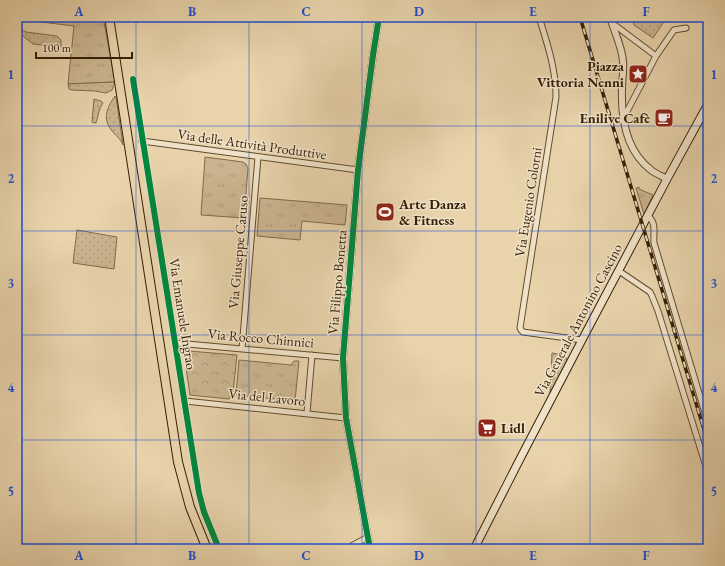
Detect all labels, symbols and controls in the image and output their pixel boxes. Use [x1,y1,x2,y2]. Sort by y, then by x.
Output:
text: A [73,3,84,20]
text: B [188,3,196,20]
text: C [301,3,311,20]
text: D [414,3,424,20]
text: E [529,3,537,20]
text: F [642,3,650,20]
scale bar [36,34,132,60]
text: 100 m [42,40,72,56]
place label: Piazza Vittoria Nenni [537,57,625,91]
place icon: Piazza Vittoria Nenni [627,63,649,85]
text: 1 [8,66,15,83]
text: 1 [711,66,718,83]
cafe icon: Enilive Cafè [653,107,675,129]
place label: Enilive Cafè [580,109,650,127]
street label: Via delle Attività Produttive [176,125,328,163]
street label: Via Eugenio Colorni [510,145,546,258]
text: 2 [8,170,15,187]
text: 2 [711,170,718,187]
street label: Via Giuseppe Caruso [224,194,252,309]
place label: Arte Danza & Fitness [398,195,467,229]
sports icon: Arte Danza & Fitness [374,201,396,223]
street label: Via Filippo Bonetta [323,229,351,335]
street label: Via Generale Antonino Cascino [530,240,626,400]
street label: Via Emanuele Ingrao [165,257,201,371]
text: 3 [8,275,15,292]
text: 3 [711,275,718,292]
street label: Via Rocco Chinnici [207,324,315,352]
text: 4 [8,379,15,396]
text: 4 [711,379,718,396]
street label: Via del Lavoro [228,384,307,410]
supermarket icon: Lidl [476,417,498,439]
place label: Lidl [501,419,525,437]
text: 5 [8,483,14,500]
text: 5 [711,483,717,500]
text: A [73,547,84,564]
text: B [188,547,196,564]
text: C [301,547,311,564]
text: D [414,547,424,564]
text: E [529,547,537,564]
text: F [642,547,650,564]

